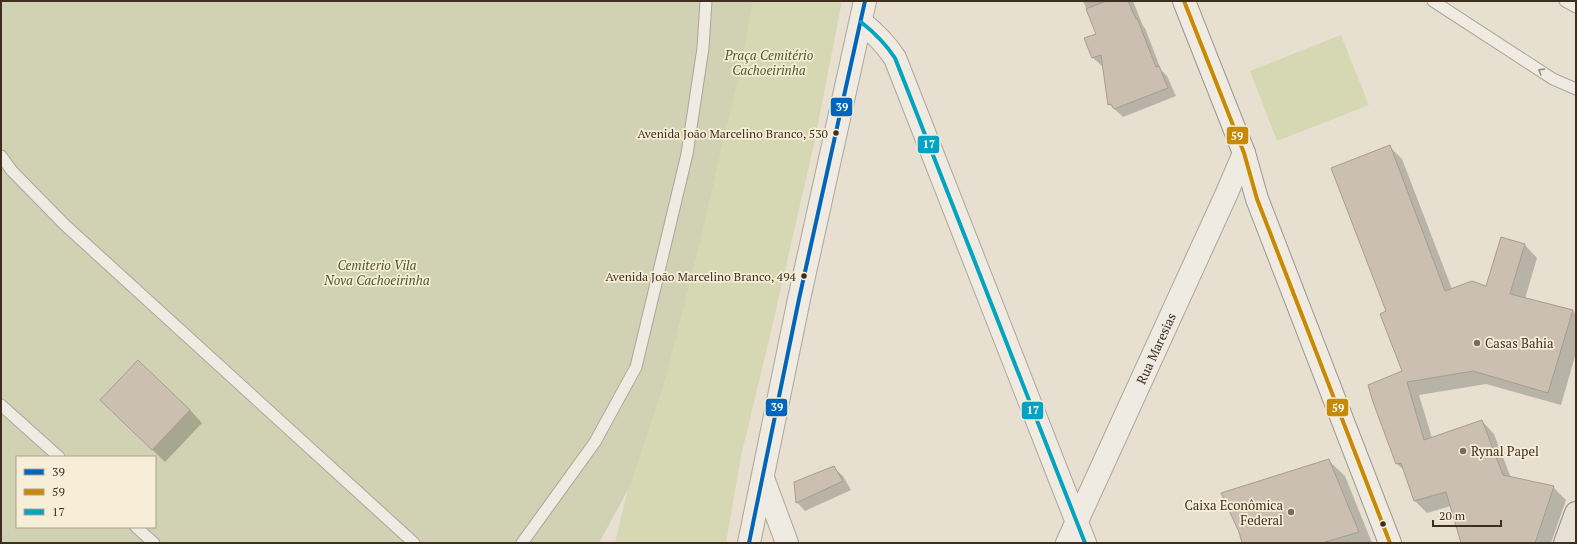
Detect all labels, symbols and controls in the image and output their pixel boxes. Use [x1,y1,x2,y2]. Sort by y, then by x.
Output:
park label: Praça Cemitério Cachoeirinha [724,46,814,79]
one-way arrow [1538,69,1545,76]
line badge: 39 [830,97,853,117]
text: 39 [836,100,848,114]
place label: Avenida João Marcelino Branco, 530 [637,126,828,141]
line badge: 59 [1226,126,1249,145]
marker: Avenida João Marcelino Branco, 530 [831,128,841,138]
text: 59 [1231,129,1243,143]
line badge: 17 [917,135,940,154]
text: 17 [923,137,935,151]
park label: Cemiterio Vila Nova Cachoeirinha [323,256,430,289]
place label: Avenida João Marcelino Branco, 494 [605,269,797,284]
marker: Avenida João Marcelino Branco, 494 [799,271,809,281]
street label: Rua Maresias [1132,310,1180,387]
place label: Casas Bahia [1485,334,1554,352]
marker: Casas Bahia [1472,338,1482,348]
line badge: 39 [765,398,788,417]
line badge: 59 [1326,398,1349,417]
text: 39 [771,400,783,414]
line badge: 17 [1021,401,1044,420]
text: 59 [1332,401,1344,415]
text: 17 [1027,403,1039,417]
place label: Rynal Papel [1471,442,1539,460]
marker: Rynal Papel [1458,446,1468,456]
legend [16,456,156,528]
text: 39 [52,464,65,479]
text: 59 [52,484,65,499]
place label: Caixa Econômica Federal [1184,496,1283,529]
scale bar [1433,502,1501,528]
text: 17 [52,504,65,519]
marker: Caixa Econômica Federal [1286,507,1296,517]
text: 20 m [1439,508,1466,523]
unlabelled marker [1378,519,1388,529]

